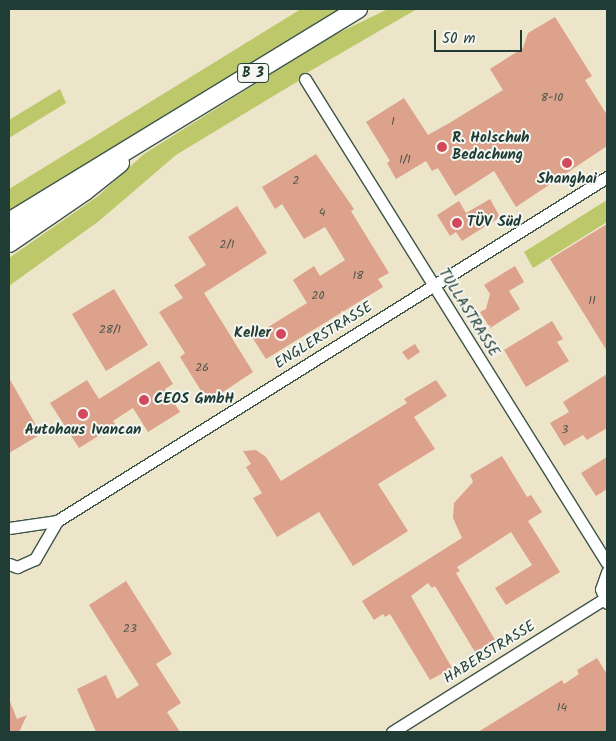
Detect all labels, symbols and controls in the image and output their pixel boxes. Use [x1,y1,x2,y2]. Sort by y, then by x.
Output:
scale bar [436,20,524,52]
text: 50 m [442,27,476,51]
road number: B 3 [237,62,269,84]
house number: 8-10 [541,91,563,105]
house number: 1 [391,115,395,129]
place label: R. Holschuh Bedachung [452,129,529,164]
marker: R. Holschuh Bedachung [436,141,448,153]
house number: 1/1 [399,153,411,167]
marker: Shanghai [561,157,573,169]
place label: Shanghai [537,171,597,189]
house number: 2 [293,174,299,188]
house number: 4 [319,206,325,220]
place label: TÜV Süd [467,214,521,232]
marker: TÜV Süd [451,217,463,229]
house number: 2/1 [220,238,234,252]
street label: TULLASTRASSE [434,265,502,361]
house number: 18 [353,269,363,283]
house number: 20 [312,289,324,303]
house number: 11 [588,294,596,308]
street label: ENGLERSTRASSE [272,299,376,373]
house number: 28/1 [99,323,121,337]
place label: Keller [234,325,271,343]
marker: Keller [275,328,287,340]
house number: 26 [195,361,209,375]
place label: CEOS GmbH [154,391,234,409]
marker: CEOS GmbH [138,394,150,406]
marker: Autohaus Ivancan [77,408,89,420]
place label: Autohaus Ivancan [25,422,141,440]
house number: 3 [562,423,568,437]
street label: HABERSTRASSE [441,618,539,688]
house number: 23 [123,622,137,636]
house number: 14 [557,701,567,715]

